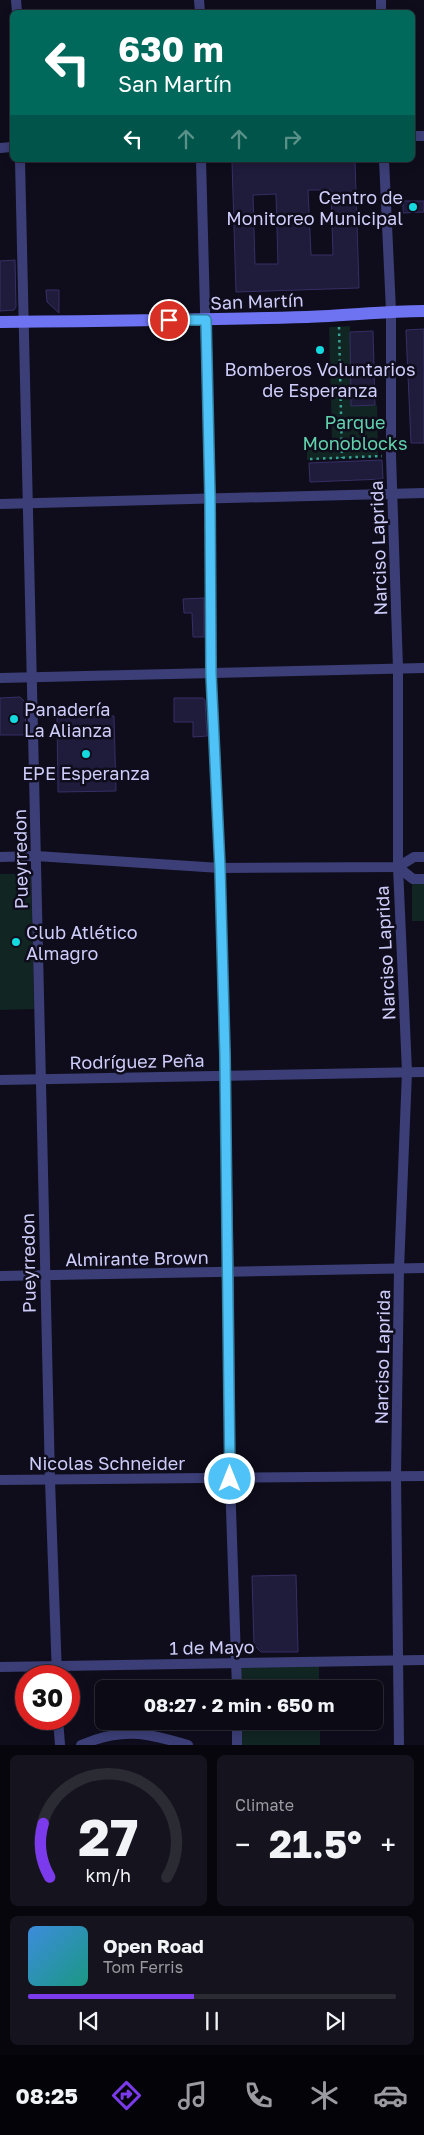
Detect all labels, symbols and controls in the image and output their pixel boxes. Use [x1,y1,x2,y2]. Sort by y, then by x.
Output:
text: 630 m [118,28,224,70]
icon: left [35,30,100,95]
text: San Martín [118,70,232,97]
icon: left [119,125,147,153]
icon: ahead [172,125,200,153]
icon: ahead [225,125,253,153]
icon: right [278,125,306,153]
place label: Centro de Monitoreo Municipal [226,186,403,229]
marker: Centro de Monitoreo Municipal [407,201,419,213]
street label: San Martín [210,288,304,314]
pin [148,299,190,341]
icon: arrive [155,306,183,334]
marker: Bomberos Voluntarios de Esperanza [314,344,326,356]
place label: Bomberos Voluntarios de Esperanza [225,358,415,401]
park label: Parque Monoblocks [302,411,408,454]
street label: Narciso Laprida [365,480,391,616]
place label: Panadería La Alianza [24,698,112,741]
marker: Panadería La Alianza [8,713,20,725]
marker: EPE Esperanza [80,748,92,760]
place label: EPE Esperanza [22,762,150,784]
street label: Pueyrredon [8,809,32,909]
street label: Narciso Laprida [370,885,400,1021]
place label: Club Atlético Almagro [26,921,138,964]
marker: Club Atlético Almagro [10,936,22,948]
street label: Rodríguez Peña [69,1049,205,1073]
street label: Pueyrredon [16,1213,40,1313]
street label: Almirante Brown [65,1246,209,1270]
street label: Narciso Laprida [370,1289,394,1425]
street label: Nicolas Schneider [29,1452,185,1474]
position arrow [203,1452,255,1504]
street label: 1 de Mayo [169,1635,255,1659]
speed limit sign: 30 [15,1665,80,1730]
text: 08:27 · 2 min · 650 m [144,1693,334,1716]
text: Climate [235,1795,294,1815]
text: 27 [78,1805,139,1867]
text: 21.5° [269,1821,362,1866]
text: − [235,1828,250,1861]
text: + [381,1828,396,1861]
text: km/h [86,1864,131,1886]
text: Open Road [103,1934,204,1957]
text: Tom Ferris [103,1957,183,1977]
icon: previous [75,2007,103,2035]
icon: pause [198,2007,226,2035]
icon: next [321,2007,349,2035]
icon: directions [109,2078,144,2113]
icon: music [175,2078,210,2113]
icon: phone [241,2078,276,2113]
icon: climate [307,2078,342,2113]
icon: car [373,2078,408,2113]
text: 08:25 [16,2082,78,2109]

